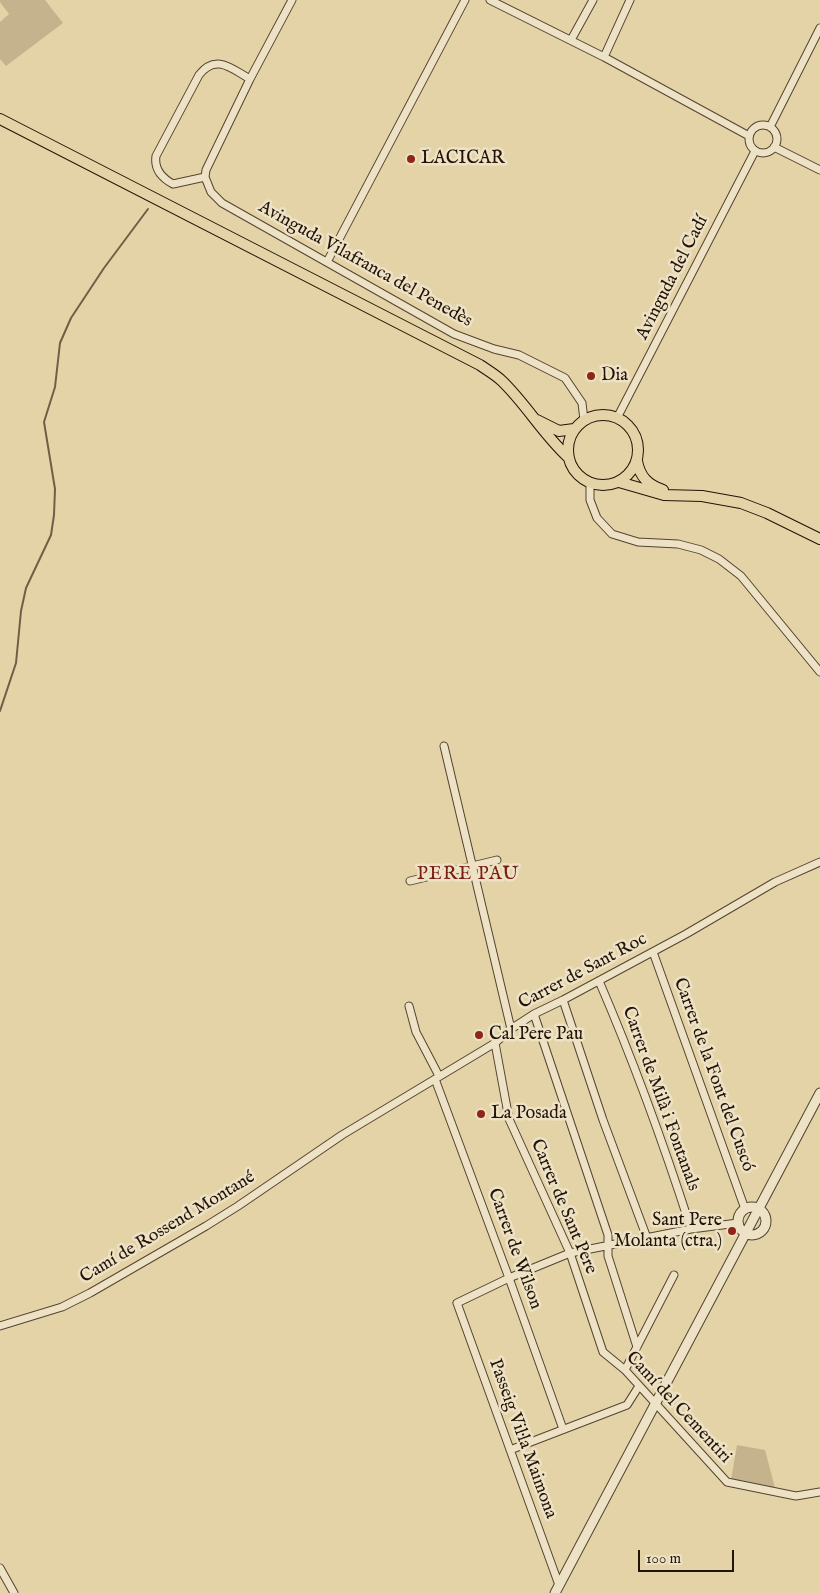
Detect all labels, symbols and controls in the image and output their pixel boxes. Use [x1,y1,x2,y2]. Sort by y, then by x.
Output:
place label: LACICAR [421,148,505,170]
marker: LACICAR [405,153,417,165]
street label: Avinguda Vilafranca del Penedès [254,197,476,333]
street label: Avinguda del Cadí [632,212,714,344]
place label: Dia [601,365,628,387]
marker: Dia [585,370,597,382]
district label: PERE PAU [416,864,520,886]
street label: Carrer de Sant Roc [515,929,651,1015]
street label: Carrer de la Font del Cuscó [668,975,758,1175]
street label: Carrer de Milà i Fontanals [617,1004,703,1194]
place label: Cal Pere Pau [489,1024,583,1046]
marker: Cal Pere Pau [473,1029,485,1041]
place label: La Posada [491,1103,567,1125]
marker: La Posada [475,1108,487,1120]
street label: Carrer de Sant Pere [525,1136,601,1278]
street label: Camí de Rossend Montané [77,1167,259,1289]
street label: Carrer de Wilson [482,1186,546,1312]
place label: Sant Pere Molanta (ctra.) [614,1210,722,1252]
marker: Sant Pere Molanta (ctra.) [726,1225,738,1237]
street label: Camí del Cementiri [621,1348,735,1468]
street label: Passeig Vil·la Maimona [483,1356,561,1522]
scale bar [640,1540,736,1572]
text: 100 m [646,1549,681,1568]

